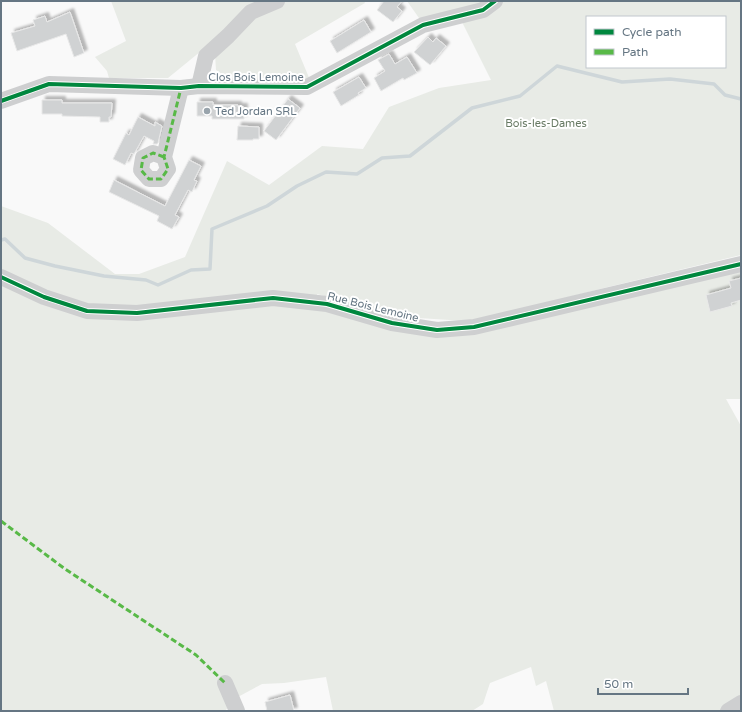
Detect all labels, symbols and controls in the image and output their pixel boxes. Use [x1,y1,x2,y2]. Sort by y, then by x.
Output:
legend [586,16,726,68]
text: Cycle path [622,25,681,39]
text: Path [622,45,648,59]
street label: Clos Bois Lemoine [208,71,304,84]
place label: Ted Jordan SRL [215,105,297,118]
marker: Ted Jordan SRL [202,106,212,116]
park label: Bois-les-Dames [505,117,587,130]
street label: Rue Bois Lemoine [326,289,420,325]
scale bar [598,670,688,696]
text: 50 m [604,677,633,691]

